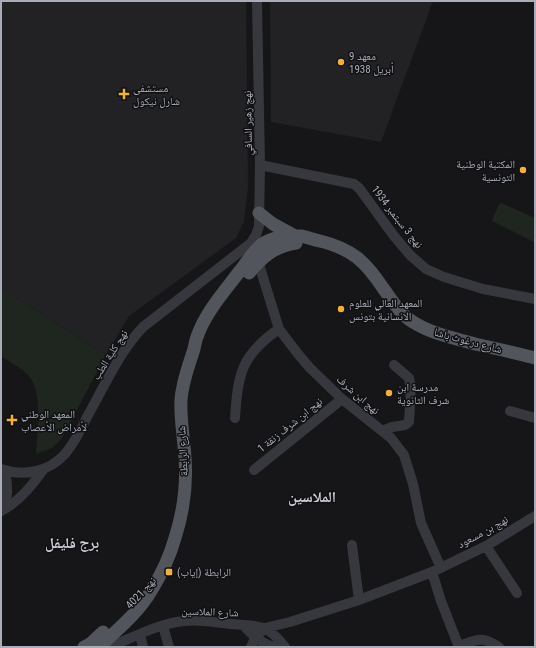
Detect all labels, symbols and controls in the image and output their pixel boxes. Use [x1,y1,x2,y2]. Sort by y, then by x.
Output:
place label: معهد 9 أبريل 1938 [349,50,394,76]
marker: معهد 9 أبريل 1938 [336,57,346,67]
place label: مستشفى شارل نيكول [133,82,180,108]
marker: مستشفى شارل نيكول [118,88,130,100]
street label: نهج زهير السافي [241,90,257,156]
place label: المكتبة الوطنية التونسية [456,158,515,184]
marker: المكتبة الوطنية التونسية [518,165,528,175]
street label: نهج 3 سبتمبر 1934 [369,183,425,251]
place label: المعهد العالي للعلوم الانسانية بتونس [349,297,422,323]
marker: المعهد العالي للعلوم الانسانية بتونس [336,304,346,314]
street label: شارع درغوث باشا [433,326,503,356]
street label: نهج كلية الطب [89,328,131,382]
street label: نهج ابن شرف [334,373,382,417]
place label: مدرسة ابن شرف الثانوية [397,381,449,407]
marker: مدرسة ابن شرف الثانوية [384,388,394,398]
street label: نهج ابن شرف زنقة 1 [255,395,325,455]
place label: المعهد الوطني لأمراض الأعصاب [21,408,87,434]
marker: المعهد الوطني لأمراض الأعصاب [6,414,18,426]
street label: شارع الرابطة [175,426,191,476]
district label: الملاسين [288,488,336,506]
street label: نهج بن مسعود [456,513,510,551]
district label: برج فليفل [45,534,99,552]
place label: الرابطة (إياب) [177,566,231,579]
marker: الرابطة (إياب) [164,567,174,577]
street label: نهج 4021 [123,574,159,612]
street label: شارع الملاسين [181,605,239,619]

